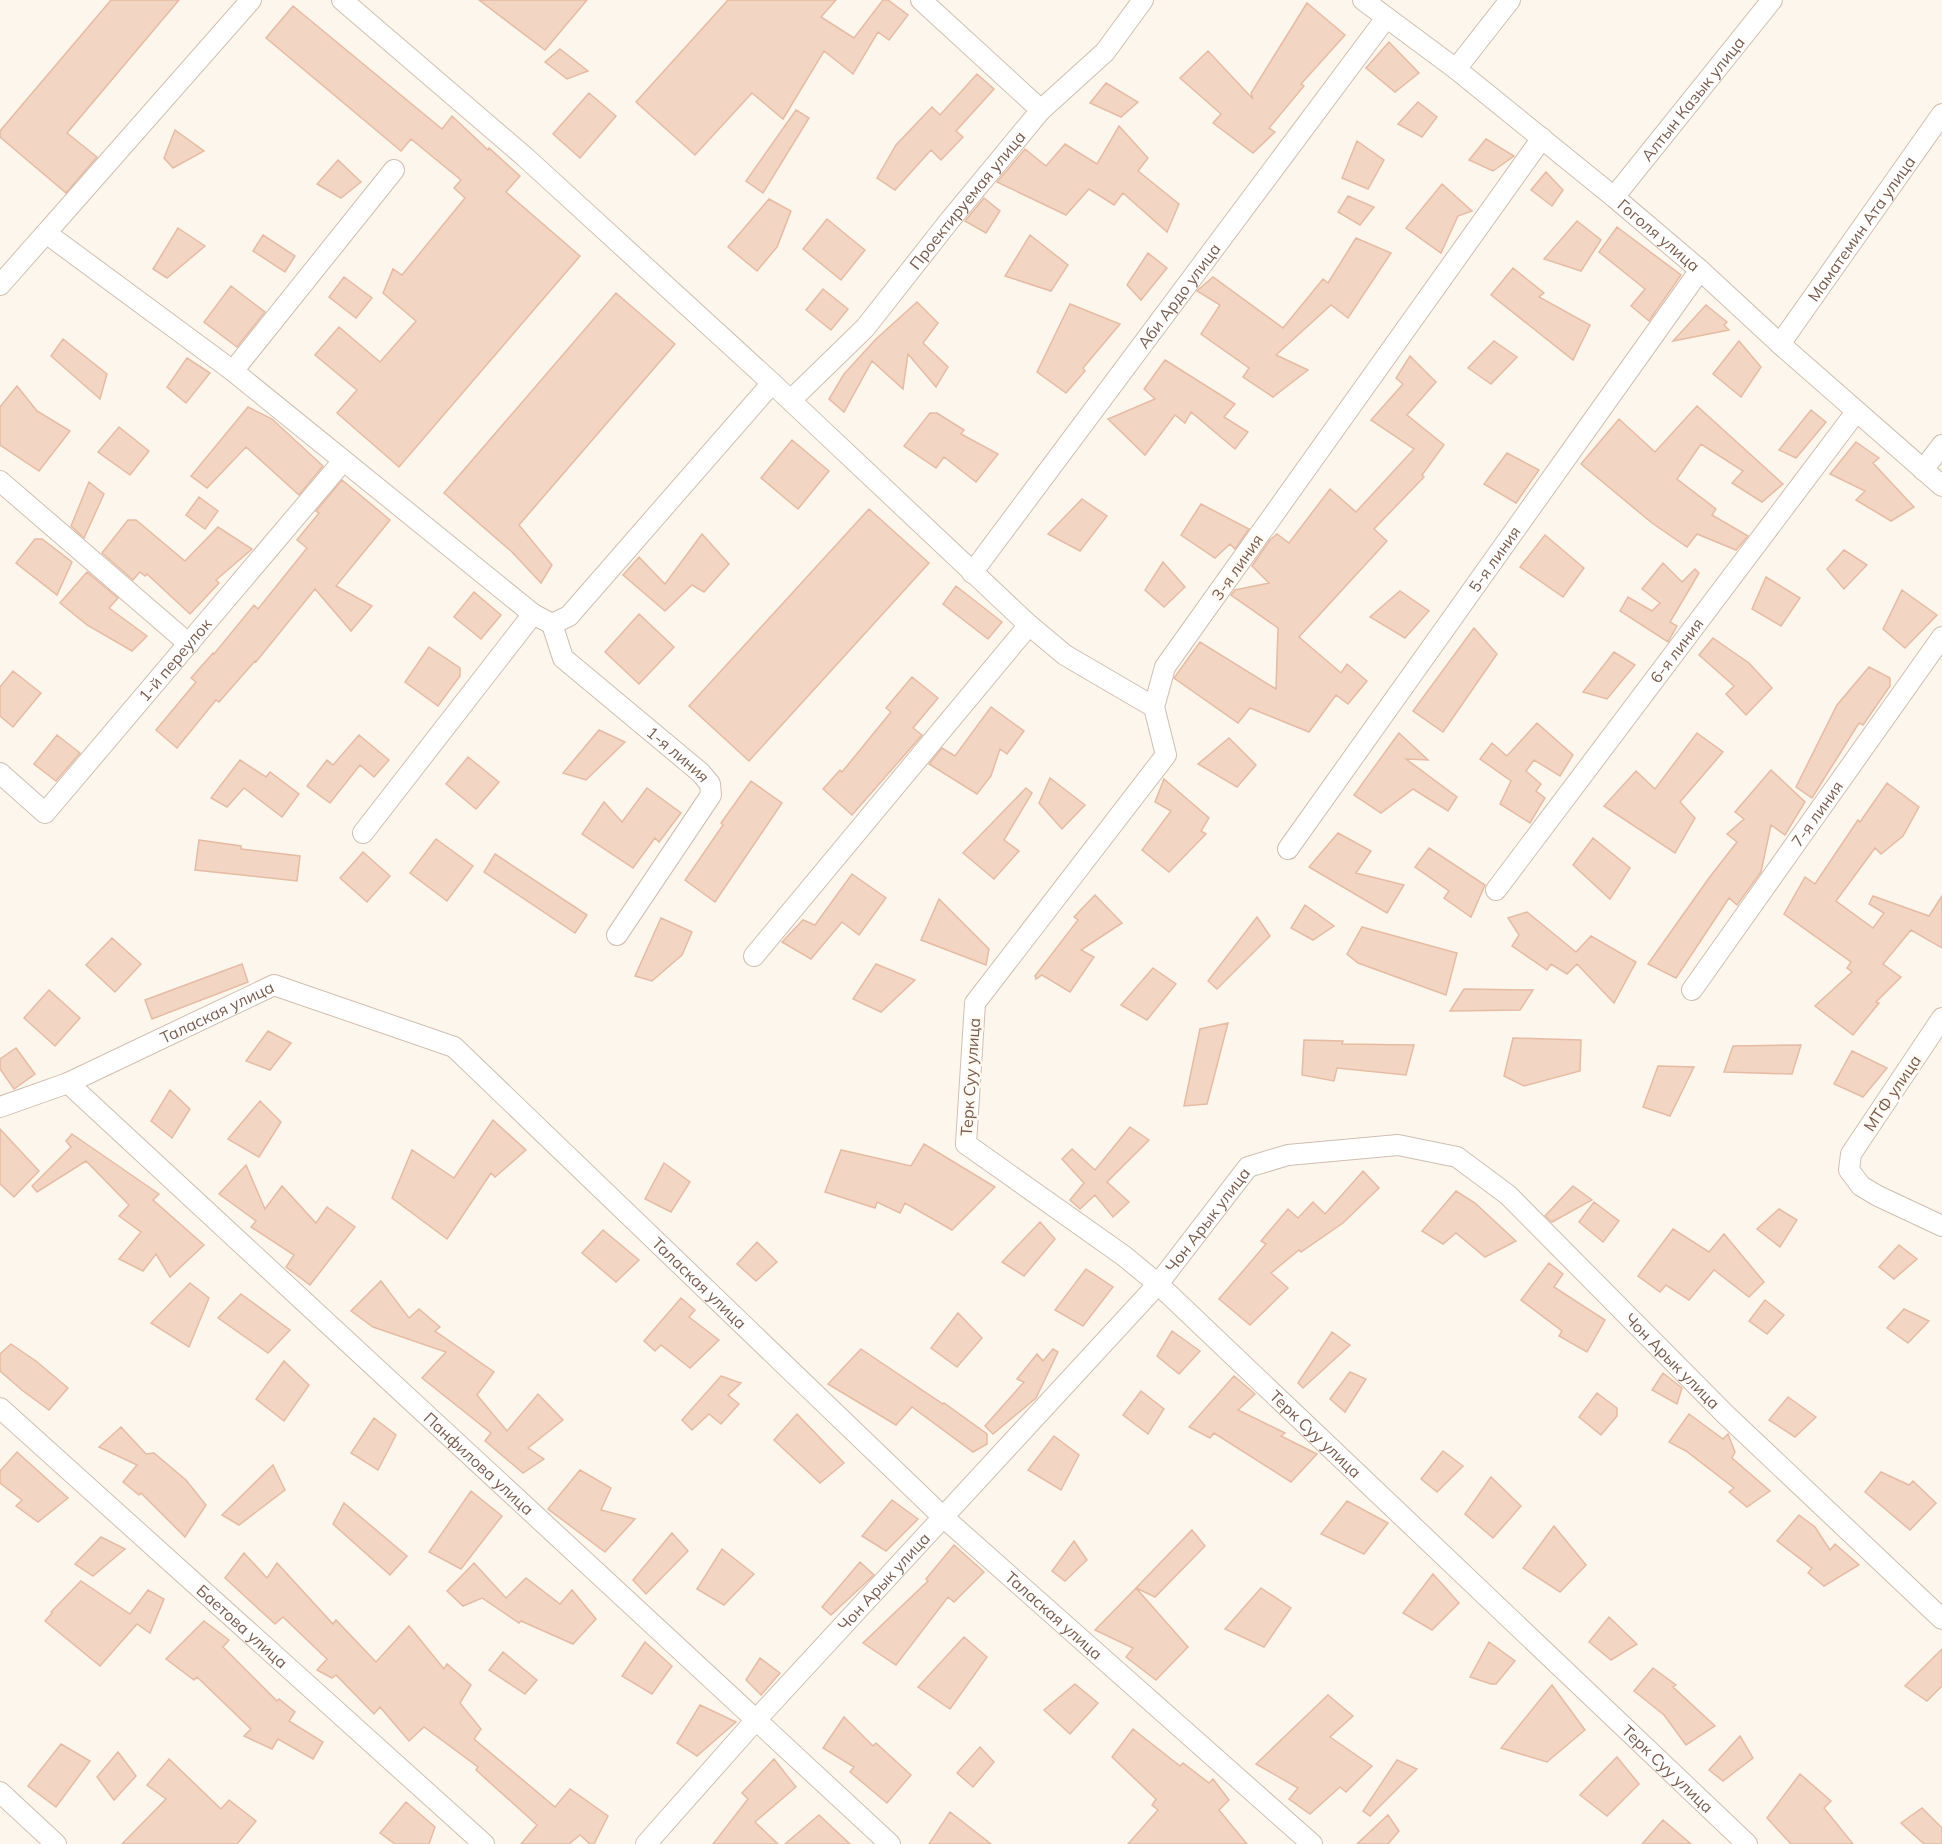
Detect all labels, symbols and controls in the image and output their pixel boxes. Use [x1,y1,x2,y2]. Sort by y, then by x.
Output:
street label: Алтын Казык улица [1637,32,1749,165]
street label: Проектируемая улица [905,127,1030,273]
street label: Маматемин Ата улица [1803,152,1919,305]
street label: Гоголя улица [1614,195,1704,276]
street label: Аби Ардо улица [1133,239,1225,352]
street label: 5-я линия [1464,522,1525,596]
street label: 3-я линия [1207,530,1267,604]
street label: 1-й переулок [134,614,216,705]
street label: 6-я линия [1646,614,1707,687]
street label: 1-я линия [643,722,714,786]
street label: 7-я линия [1787,777,1847,851]
street label: Талаская улица [157,977,277,1048]
street label: Терк Суу улица [956,1017,984,1137]
street label: МТФ улица [1859,1051,1925,1135]
street label: Чон Арык улица [1161,1163,1254,1276]
street label: Талаская улица [648,1233,751,1333]
street label: Чон Арык улица [1621,1309,1724,1413]
street label: Терк Суу улица [1266,1386,1365,1482]
street label: Панфилова улица [420,1408,538,1519]
street label: Чон Арык улица [833,1528,934,1635]
street label: Талаская улица [1001,1567,1107,1664]
street label: Баетова улица [193,1580,292,1672]
street label: Терк Суу улица [1618,1721,1718,1817]

